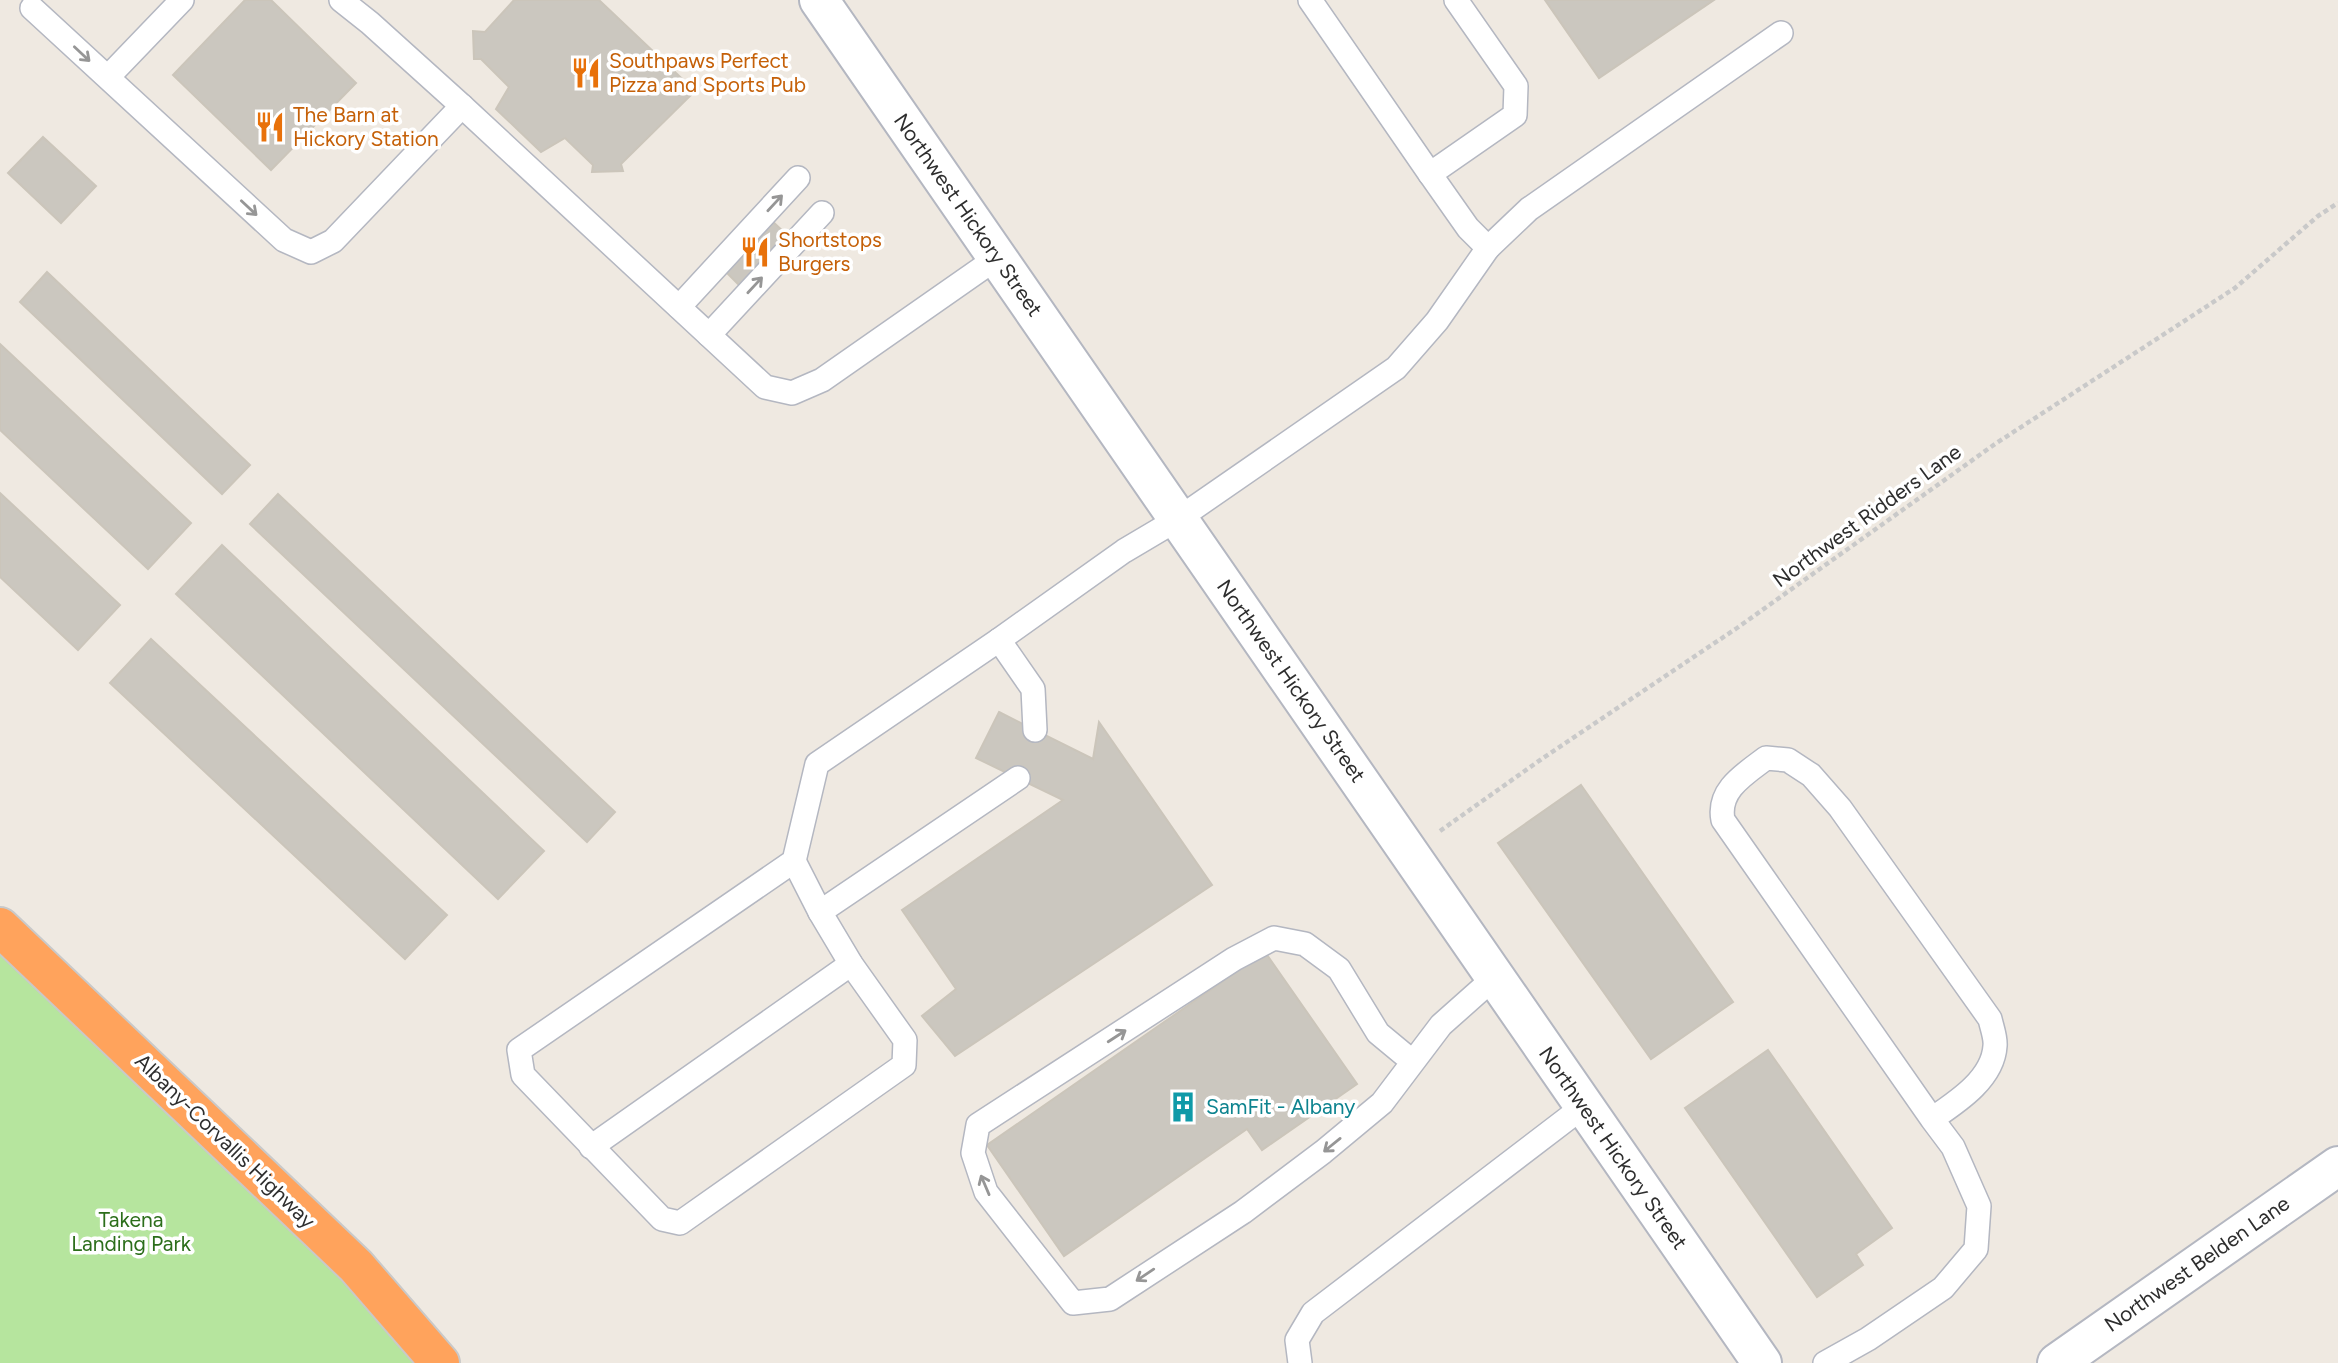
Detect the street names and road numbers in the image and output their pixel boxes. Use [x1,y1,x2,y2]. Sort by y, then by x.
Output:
street label: Northwest Hickory Street [889,108,1048,321]
street label: Northwest Ridders Lane [1768,439,1966,592]
street label: Northwest Hickory Street [1212,574,1371,787]
street label: Northwest Hickory Street [1534,1041,1693,1254]
street label: Albany-Corvallis Highway [130,1048,321,1233]
street label: Northwest Belden Lane [2099,1190,2294,1337]

